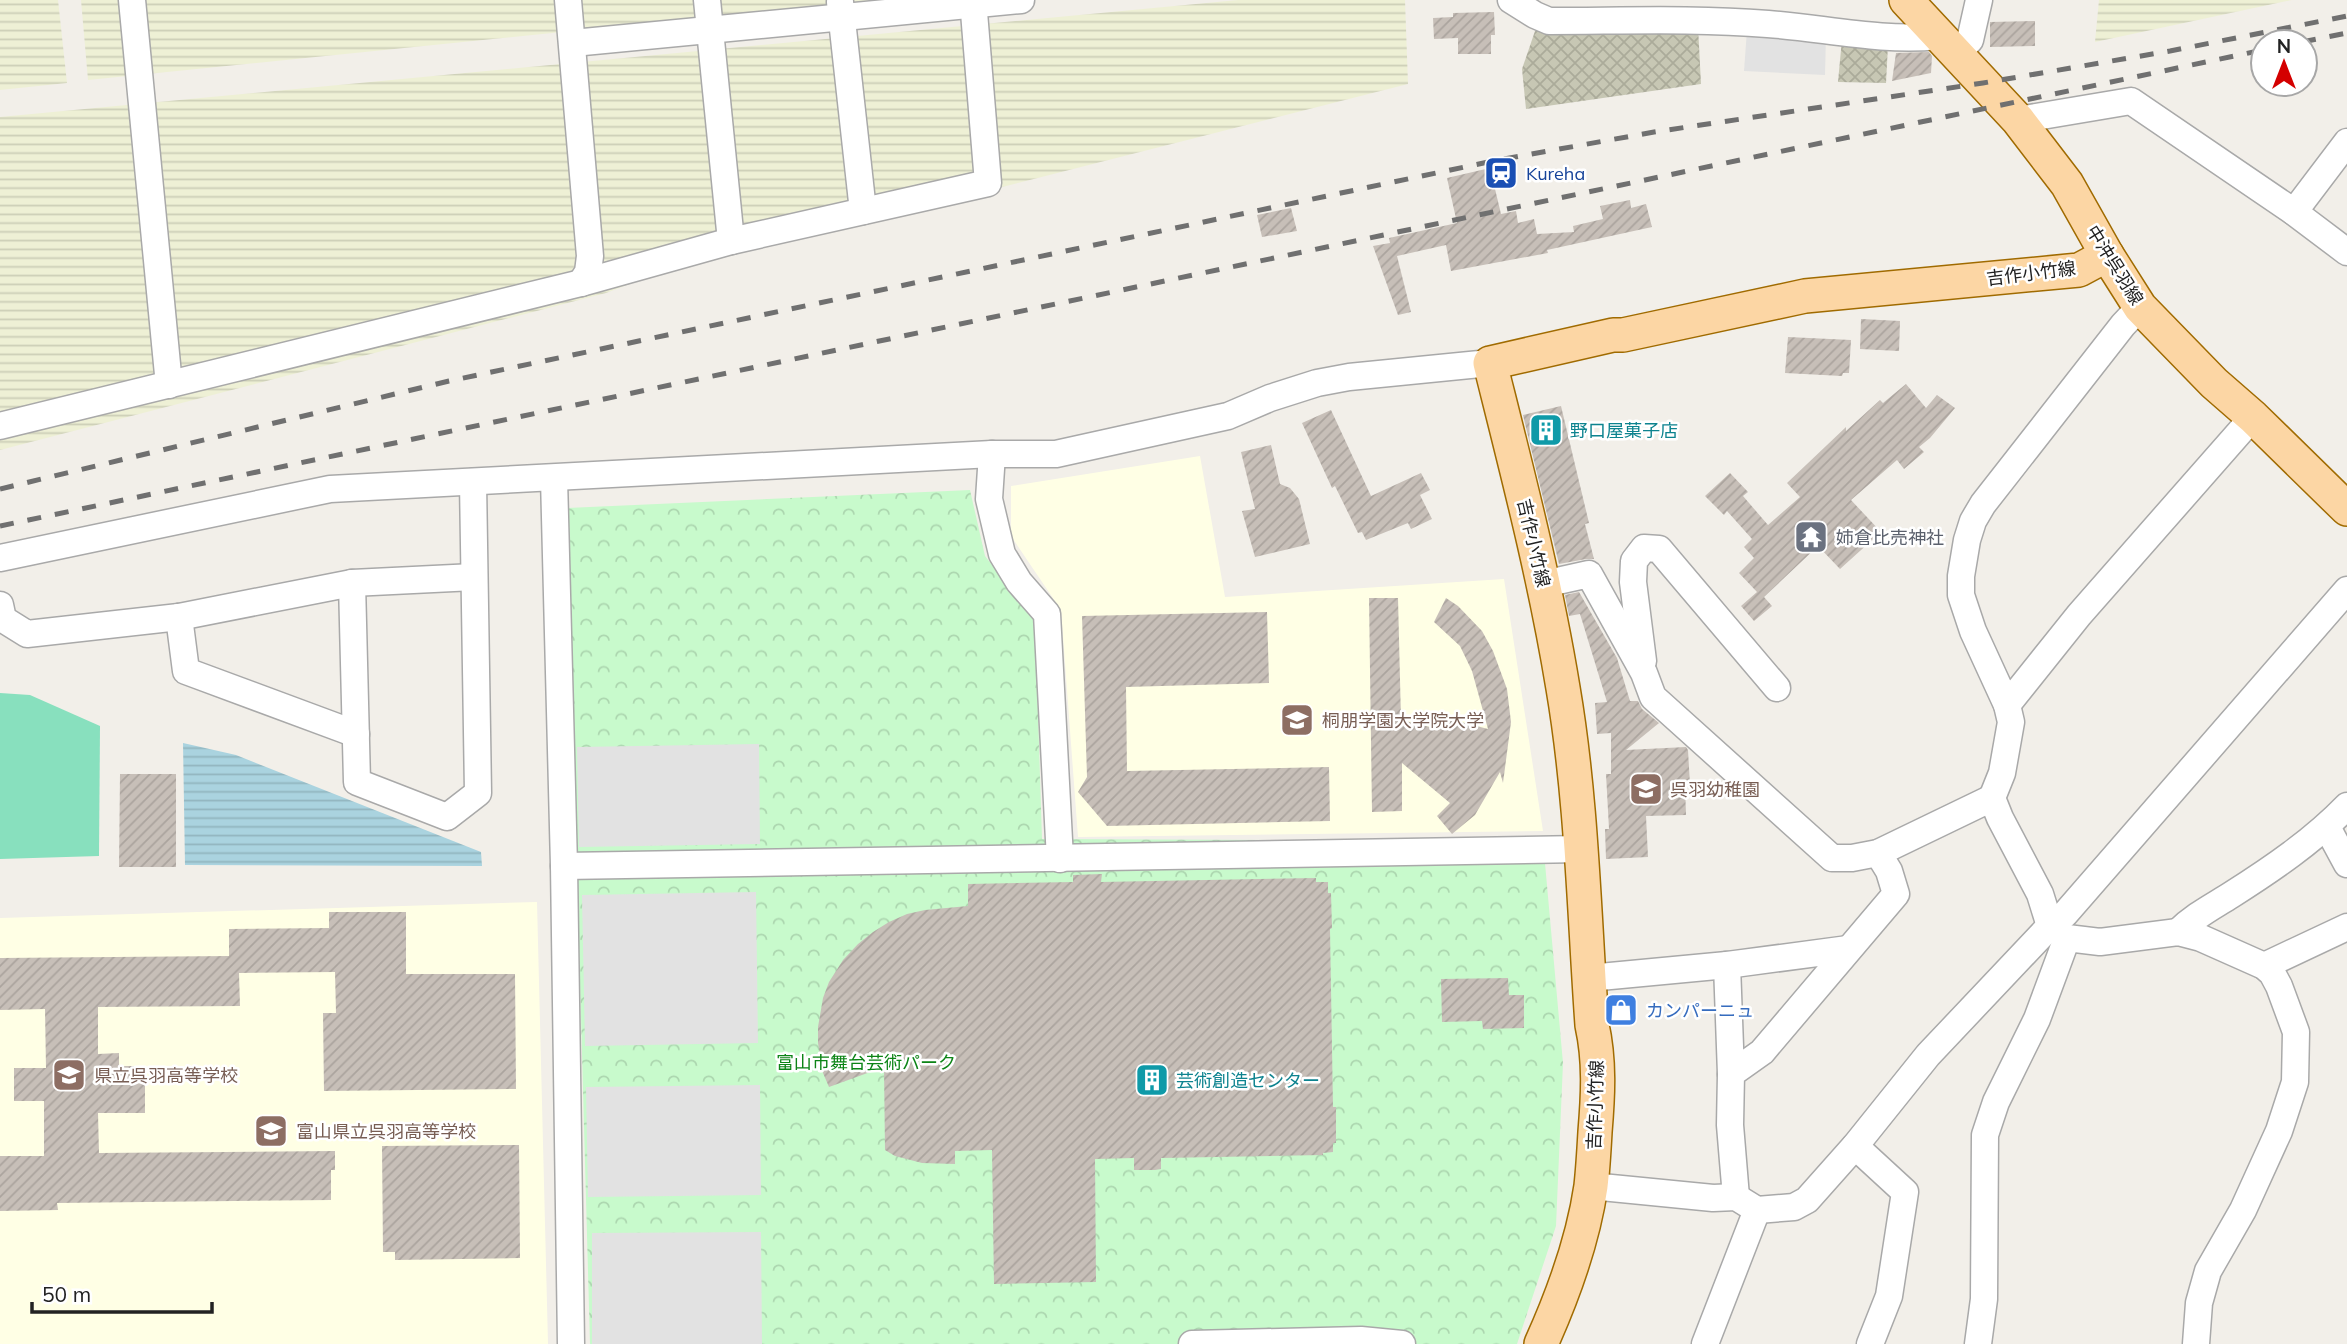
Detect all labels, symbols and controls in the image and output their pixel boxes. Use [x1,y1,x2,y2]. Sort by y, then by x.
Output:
north arrow [2249,28,2319,98]
text: N [2277,34,2291,58]
station icon: Kureha [1482,154,1520,192]
place label: Kureha [1526,162,1585,185]
street label: 中沖呉羽線 [2081,221,2149,309]
street label: 吉作小竹線 [1985,256,2077,290]
building icon: 野口屋菓子店 [1527,411,1565,449]
place label: 野口屋菓子店 [1570,419,1678,442]
street label: 吉作小竹線 [1513,497,1555,589]
temple icon: 姉倉比売神社 [1792,518,1830,556]
place label: 姉倉比売神社 [1836,526,1944,549]
school or university icon: 桐朋学園大学院大学 [1278,701,1316,739]
place label: 桐朋学園大学院大学 [1322,709,1484,732]
school or university icon: 呉羽幼稚園 [1627,770,1665,808]
place label: 呉羽幼稚園 [1670,778,1760,801]
shop icon: カンパーニュ [1602,991,1640,1029]
place label: カンパーニュ [1646,999,1754,1022]
park label: 富山市舞台芸術パーク [776,1051,956,1074]
school or university icon: 県立呉羽高等学校 [50,1056,88,1094]
street label: 吉作小竹線 [1582,1060,1608,1150]
building icon: 芸術創造センター [1133,1061,1171,1099]
place label: 県立呉羽高等学校 [94,1064,238,1087]
place label: 芸術創造センター [1176,1069,1320,1092]
school or university icon: 富山県立呉羽高等学校 [252,1112,290,1150]
place label: 富山県立呉羽高等学校 [296,1120,476,1143]
scale bar [32,1270,212,1314]
text: 50 m [42,1281,91,1307]

